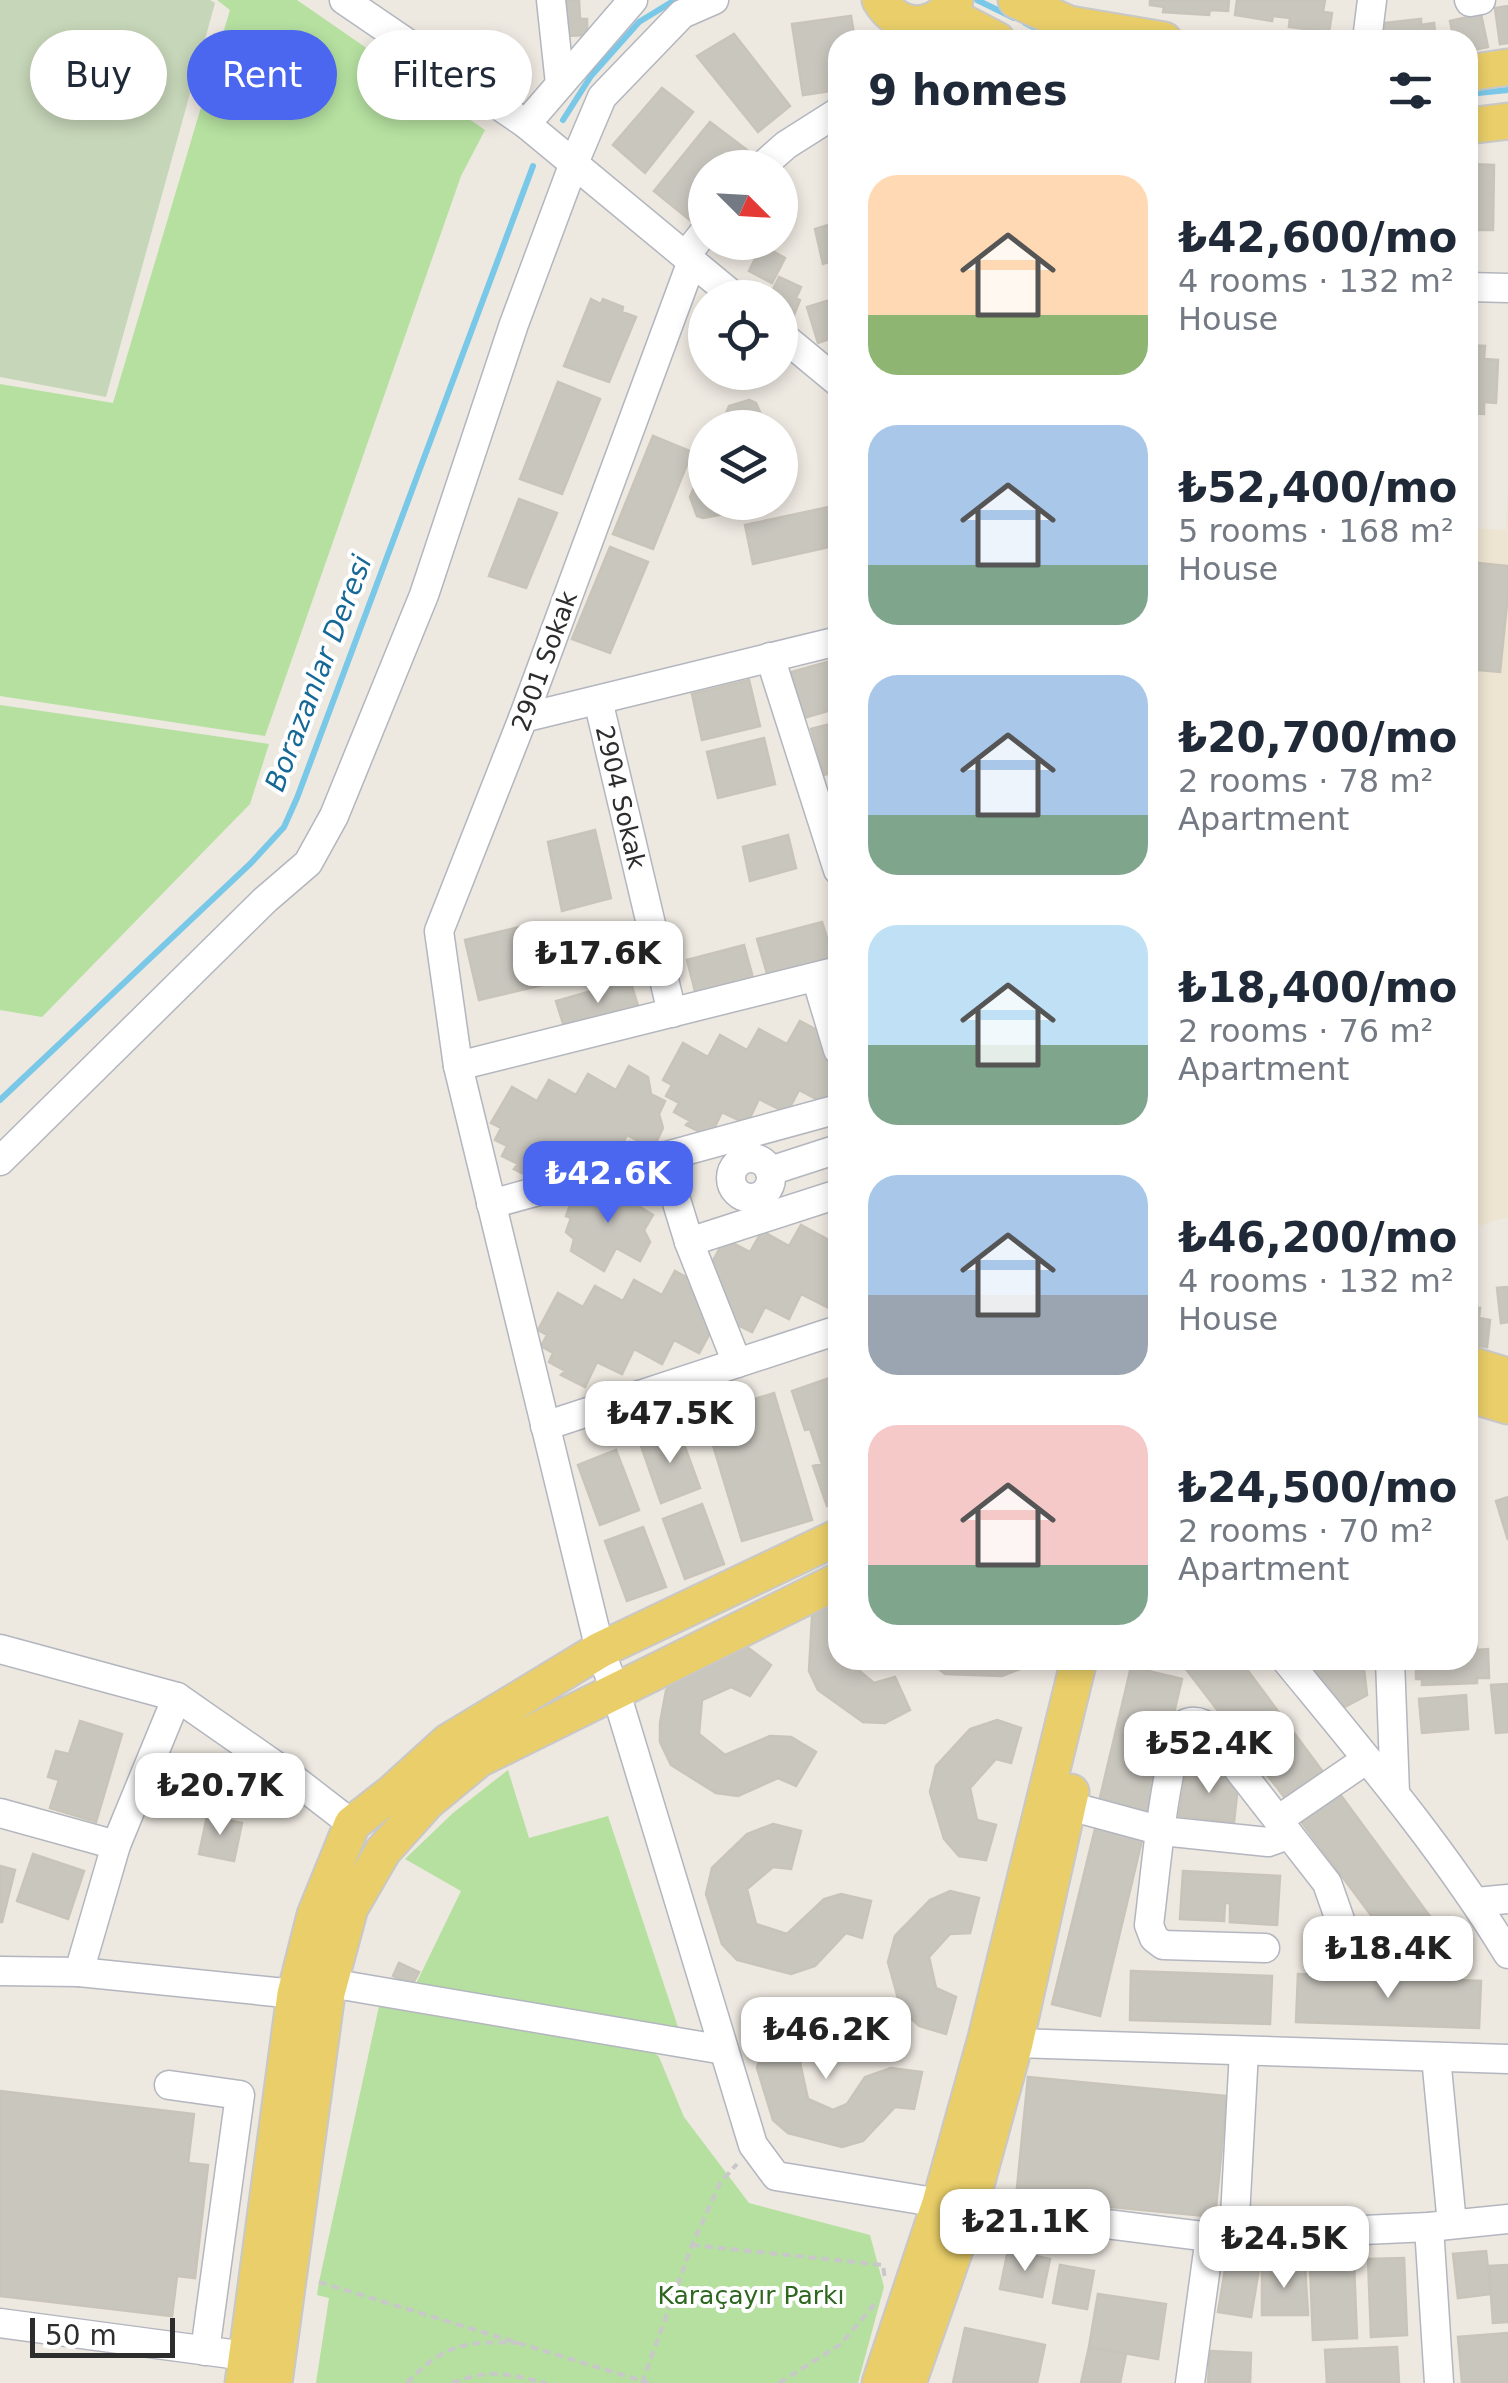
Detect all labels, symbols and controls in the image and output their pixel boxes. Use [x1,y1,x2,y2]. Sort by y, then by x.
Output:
chip: Buy [30,30,167,120]
chip: Rent [187,30,337,120]
chip: Filters [357,30,532,120]
icon: filters [1383,63,1438,118]
text: 9 homes [868,66,1068,115]
north arrow [688,150,798,260]
map controls [688,150,798,520]
text: ₺42,600/mo [1178,213,1457,262]
icon: home [948,215,1068,335]
text: 4 rooms · 132 m² [1178,262,1454,300]
button: locate [688,280,798,390]
text: House [1178,300,1278,338]
button: layers [688,410,798,520]
text: ₺52,400/mo [1178,463,1457,512]
icon: home [948,465,1068,585]
text: 5 rooms · 168 m² [1178,512,1454,550]
water label: Borazanlar Deresi [258,550,379,796]
text: House [1178,550,1278,588]
street label: 2901 Sokak [506,587,583,735]
text: ₺20,700/mo [1178,713,1457,762]
icon: home [948,715,1068,835]
street label: 2904 Sokak [590,723,652,873]
text: 2 rooms · 78 m² [1178,762,1433,800]
text: Apartment [1178,800,1349,838]
pin: ₺17.6K [517,921,679,1006]
text: ₺17.6K [535,934,661,972]
text: ₺18,400/mo [1178,963,1457,1012]
icon: home [948,965,1068,1085]
text: 2 rooms · 76 m² [1178,1012,1433,1050]
text: Apartment [1178,1050,1349,1088]
pin: ₺42.6K [527,1141,689,1226]
text: ₺42.6K [545,1154,671,1192]
text: ₺46,200/mo [1178,1213,1457,1262]
icon: home [948,1215,1068,1335]
text: 4 rooms · 132 m² [1178,1262,1454,1300]
text: House [1178,1300,1278,1338]
pin: ₺47.5K [589,1381,751,1466]
text: ₺47.5K [607,1394,733,1432]
text: ₺24,500/mo [1178,1463,1457,1512]
icon: home [948,1465,1068,1585]
text: 2 rooms · 70 m² [1178,1512,1433,1550]
text: Apartment [1178,1550,1349,1588]
pin: ₺52.4K [1128,1711,1290,1796]
text: ₺52.4K [1146,1724,1272,1762]
pin: ₺20.7K [139,1753,301,1838]
text: ₺20.7K [157,1766,283,1804]
pin: ₺18.4K [1307,1916,1469,2001]
text: ₺18.4K [1325,1929,1451,1967]
pin: ₺46.2K [745,1997,907,2082]
text: ₺46.2K [763,2010,889,2048]
pin: ₺21.1K [944,2189,1106,2274]
text: ₺21.1K [962,2202,1088,2240]
pin: ₺24.5K [1203,2206,1365,2291]
text: ₺24.5K [1221,2219,1347,2257]
park label: Karaçayır Parkı [658,2281,844,2310]
scale bar [30,2313,175,2358]
text: 50 m [45,2319,117,2352]

